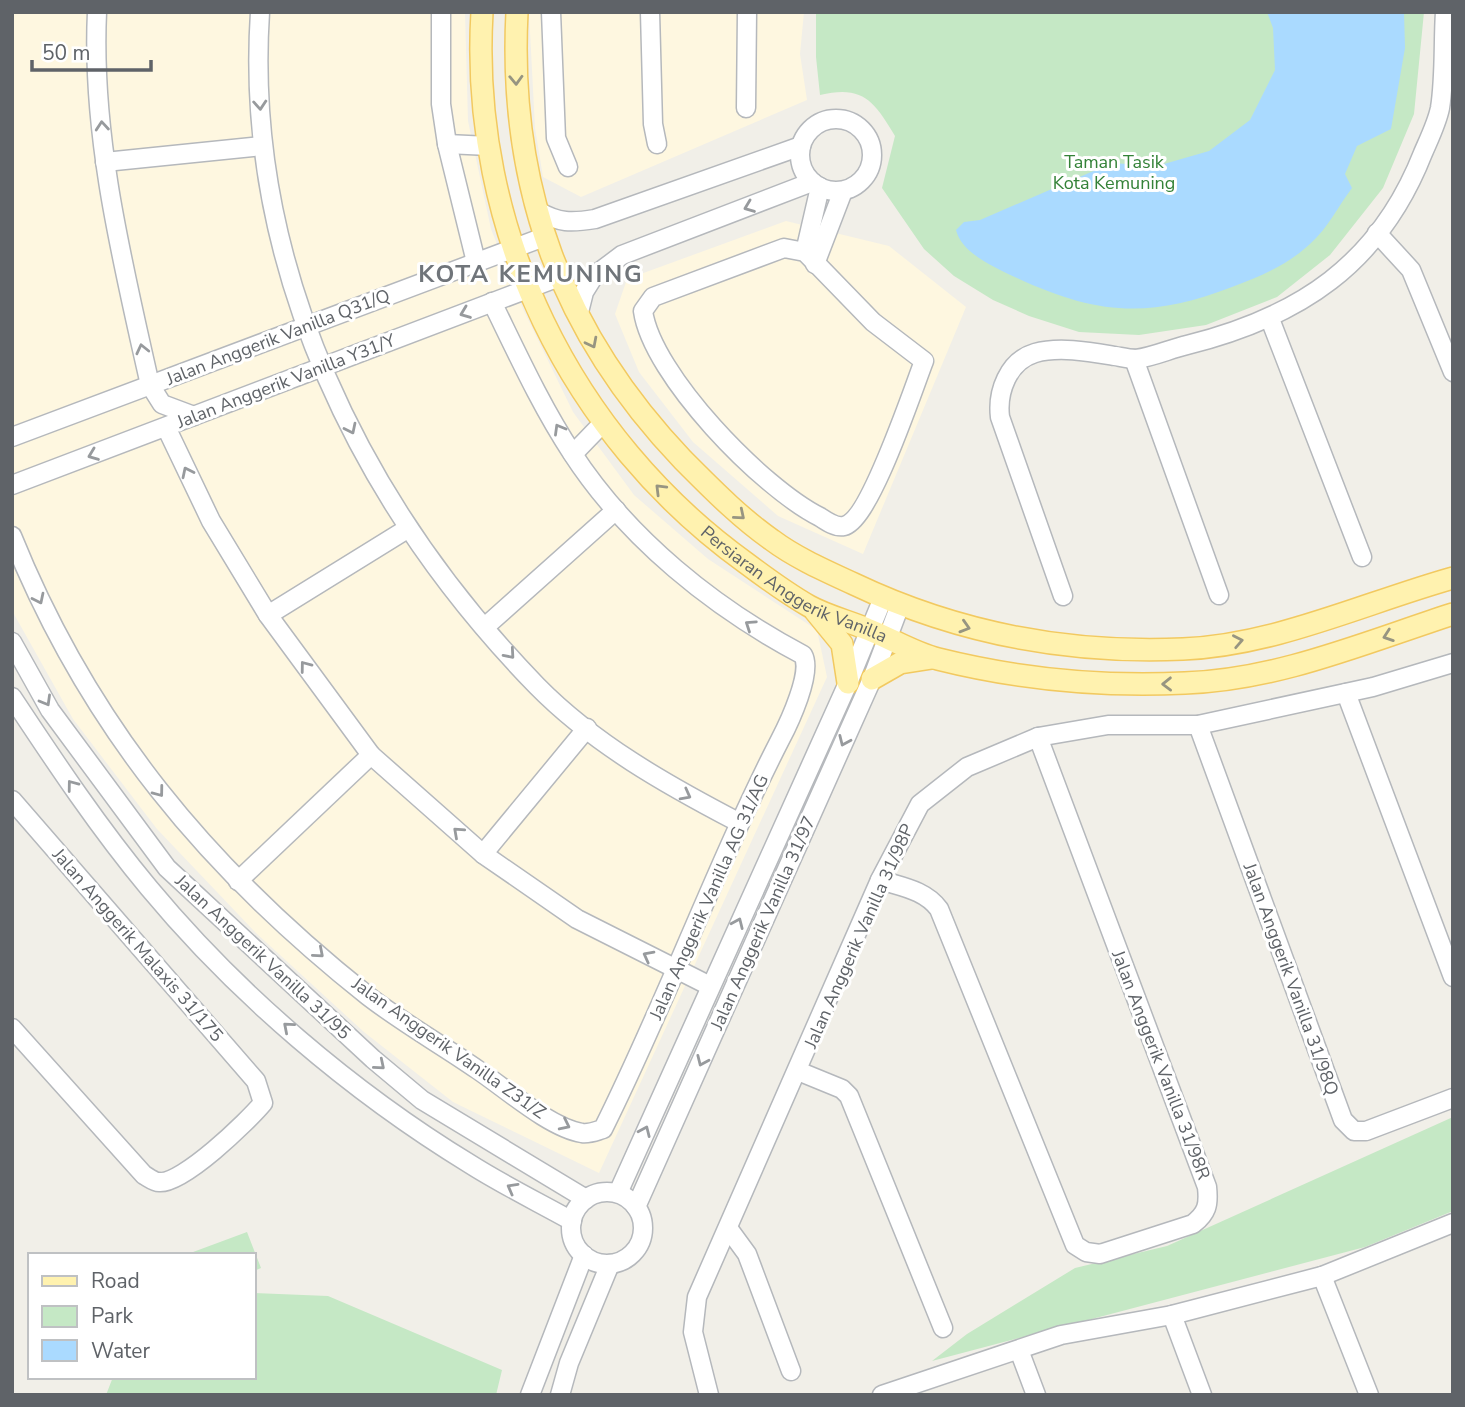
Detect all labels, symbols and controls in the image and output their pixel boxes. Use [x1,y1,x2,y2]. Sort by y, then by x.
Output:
scale bar [32,28,150,72]
text: 50 m [42,39,91,67]
one-way arrow [509,75,524,86]
one-way arrow [252,100,267,111]
one-way arrow [95,120,110,131]
park label: Taman Tasik Kota Kemuning [1053,150,1175,195]
one-way arrow [743,199,755,213]
district label: KOTA KEMUNING [418,258,644,290]
street label: Jalan Anggerik Vanilla Q31/Q [162,283,393,391]
one-way arrow [460,304,472,318]
street label: Jalan Anggerik Vanilla Y31/Y [172,328,399,434]
one-way arrow [584,336,598,349]
one-way arrow [136,343,150,355]
one-way arrow [343,422,357,434]
one-way arrow [554,424,567,437]
one-way arrow [87,447,99,461]
one-way arrow [182,467,196,479]
one-way arrow [656,484,669,497]
one-way arrow [732,507,745,519]
street label: Persiaran Anggerik Vanilla [696,520,891,648]
one-way arrow [30,592,44,604]
one-way arrow [959,618,971,633]
one-way arrow [745,621,758,633]
one-way arrow [1383,628,1395,642]
one-way arrow [1232,635,1244,650]
one-way arrow [502,646,514,659]
one-way arrow [300,661,313,674]
one-way arrow [1161,676,1172,691]
one-way arrow [38,694,51,707]
one-way arrow [838,734,852,746]
street label: Jalan Anggerik Vanilla AG 31/AG [643,770,774,1024]
one-way arrow [68,780,81,793]
one-way arrow [151,784,163,796]
one-way arrow [679,787,691,800]
street label: Jalan Anggerik Vanilla 31/97 [704,812,821,1035]
street label: Jalan Anggerik Vanilla 31/98P [798,820,919,1053]
one-way arrow [454,828,467,840]
street label: Jalan Anggerik Malaxis 31/175 [47,842,229,1047]
street label: Jalan Anggerik Vanilla 31/98Q [1237,859,1344,1098]
street label: Jalan Anggerik Vanilla 31/95 [169,869,356,1045]
one-way arrow [730,918,744,930]
one-way arrow [310,945,323,957]
street label: Jalan Anggerik Vanilla 31/98R [1106,946,1216,1183]
one-way arrow [643,951,656,964]
street label: Jalan Anggerik Vanilla Z31/Z [346,971,551,1125]
one-way arrow [283,1023,296,1036]
one-way arrow [696,1053,710,1066]
one-way arrow [373,1057,385,1070]
one-way arrow [558,1117,570,1131]
one-way arrow [637,1126,651,1138]
one-way arrow [507,1183,520,1196]
legend [28,1253,256,1379]
text: Road [91,1267,140,1295]
text: Park [91,1302,133,1330]
text: Water [91,1337,150,1365]

